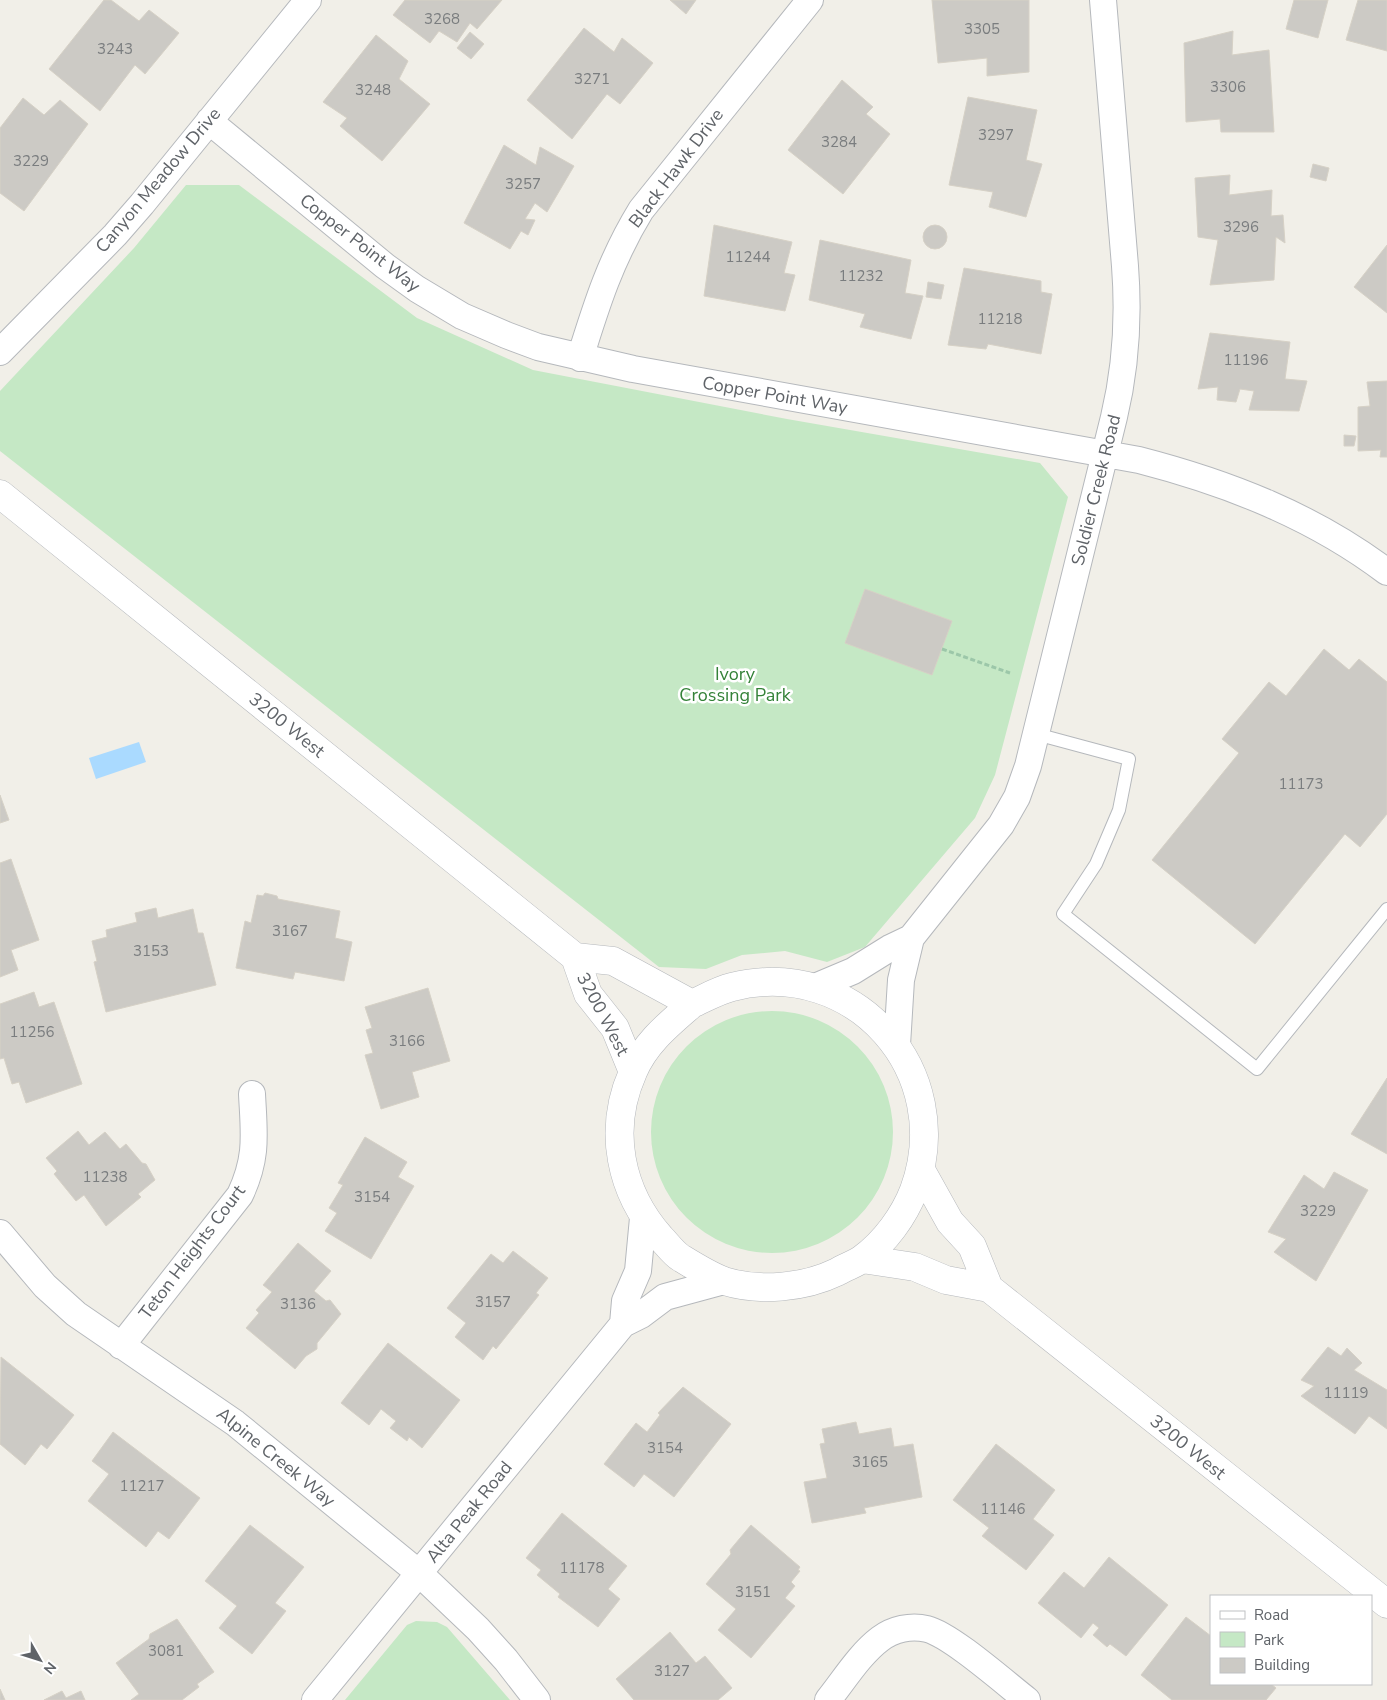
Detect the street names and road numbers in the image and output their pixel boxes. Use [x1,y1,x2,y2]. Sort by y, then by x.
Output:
street label: Canyon Meadow Drive [90,102,226,258]
street label: Black Hawk Drive [623,103,729,233]
street label: Copper Point Way [295,188,426,298]
street label: Copper Point Way [701,370,850,420]
street label: Soldier Creek Road [1066,412,1126,568]
street label: 3200 West [244,687,330,763]
street label: 3200 West [571,968,635,1060]
street label: Teton Heights Court [133,1179,251,1324]
street label: Alpine Creek Way [212,1402,341,1513]
street label: 3200 West [1145,1409,1231,1485]
street label: Alta Peak Road [421,1456,517,1568]

